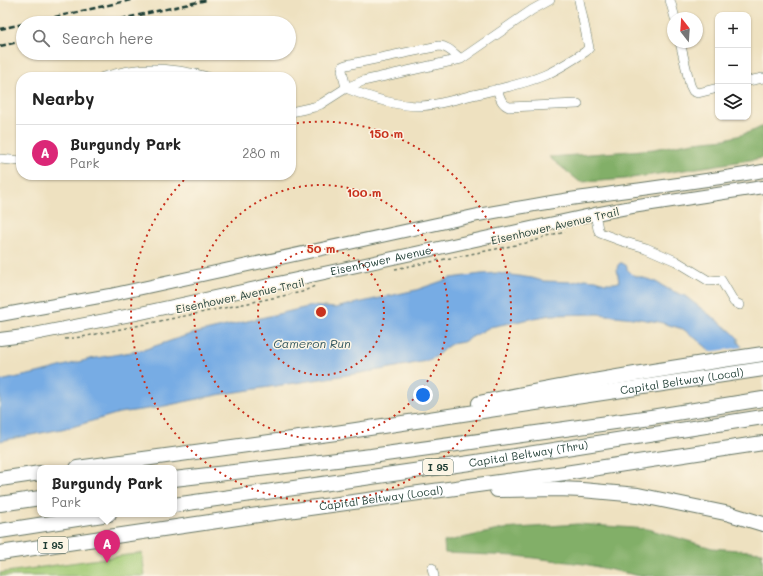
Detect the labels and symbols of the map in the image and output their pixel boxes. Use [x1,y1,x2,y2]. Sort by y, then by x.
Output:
north arrow [667,12,703,48]
text: 150 m [369,125,403,141]
text: 100 m [347,184,381,200]
street label: Eisenhower Avenue Trail [489,203,621,248]
text: 50 m [307,240,335,256]
street label: Eisenhower Avenue [329,242,433,279]
street label: Eisenhower Avenue Trail [174,275,306,316]
centre of rings [314,305,328,319]
water label: Cameron Run [273,335,351,351]
street label: Capital Beltway (Local) [619,364,745,397]
your location [413,385,433,405]
street label: Capital Beltway (Thru) [468,437,589,470]
road number: I 95 [423,459,453,475]
street label: Capital Beltway (Local) [318,482,444,514]
pin: A [94,530,120,563]
road number: I 95 [38,537,68,553]

